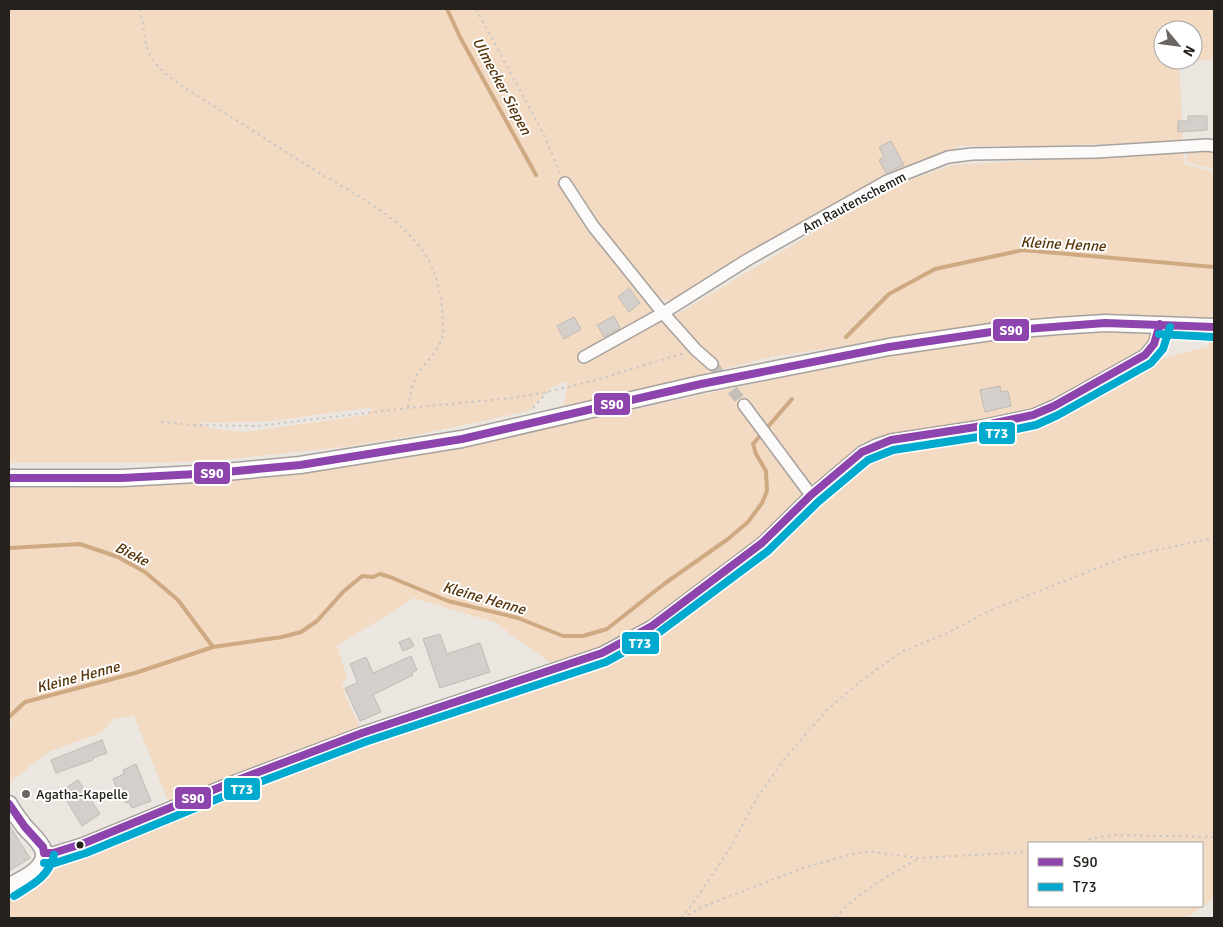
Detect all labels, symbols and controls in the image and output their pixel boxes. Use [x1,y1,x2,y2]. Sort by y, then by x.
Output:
north arrow [1153,20,1203,70]
water label: Ulmecker Siepen [469,34,536,139]
text: N [1179,43,1199,59]
street label: Am Rautenschemm [799,168,909,237]
water label: Kleine Henne [1020,233,1108,255]
line badge: S90 [992,318,1030,342]
text: S90 [1000,322,1023,339]
line badge: S90 [593,392,631,416]
text: S90 [601,396,624,413]
line badge: T73 [978,421,1016,445]
text: T73 [986,425,1008,442]
line badge: S90 [193,461,231,485]
text: S90 [201,465,224,482]
water label: Bieke [112,538,153,571]
water label: Kleine Henne [441,578,529,619]
line badge: T73 [621,631,660,655]
text: T73 [629,635,651,652]
water label: Kleine Henne [34,657,123,697]
line badge: T73 [223,777,261,801]
text: T73 [231,781,253,798]
place label: Agatha-Kapelle [36,786,128,803]
line badge: S90 [174,786,212,810]
marker: Agatha-Kapelle [20,788,32,800]
text: S90 [182,790,205,807]
unlabelled marker [75,840,85,850]
legend [1028,842,1203,907]
text: S90 [1073,853,1098,871]
text: T73 [1073,878,1097,896]

